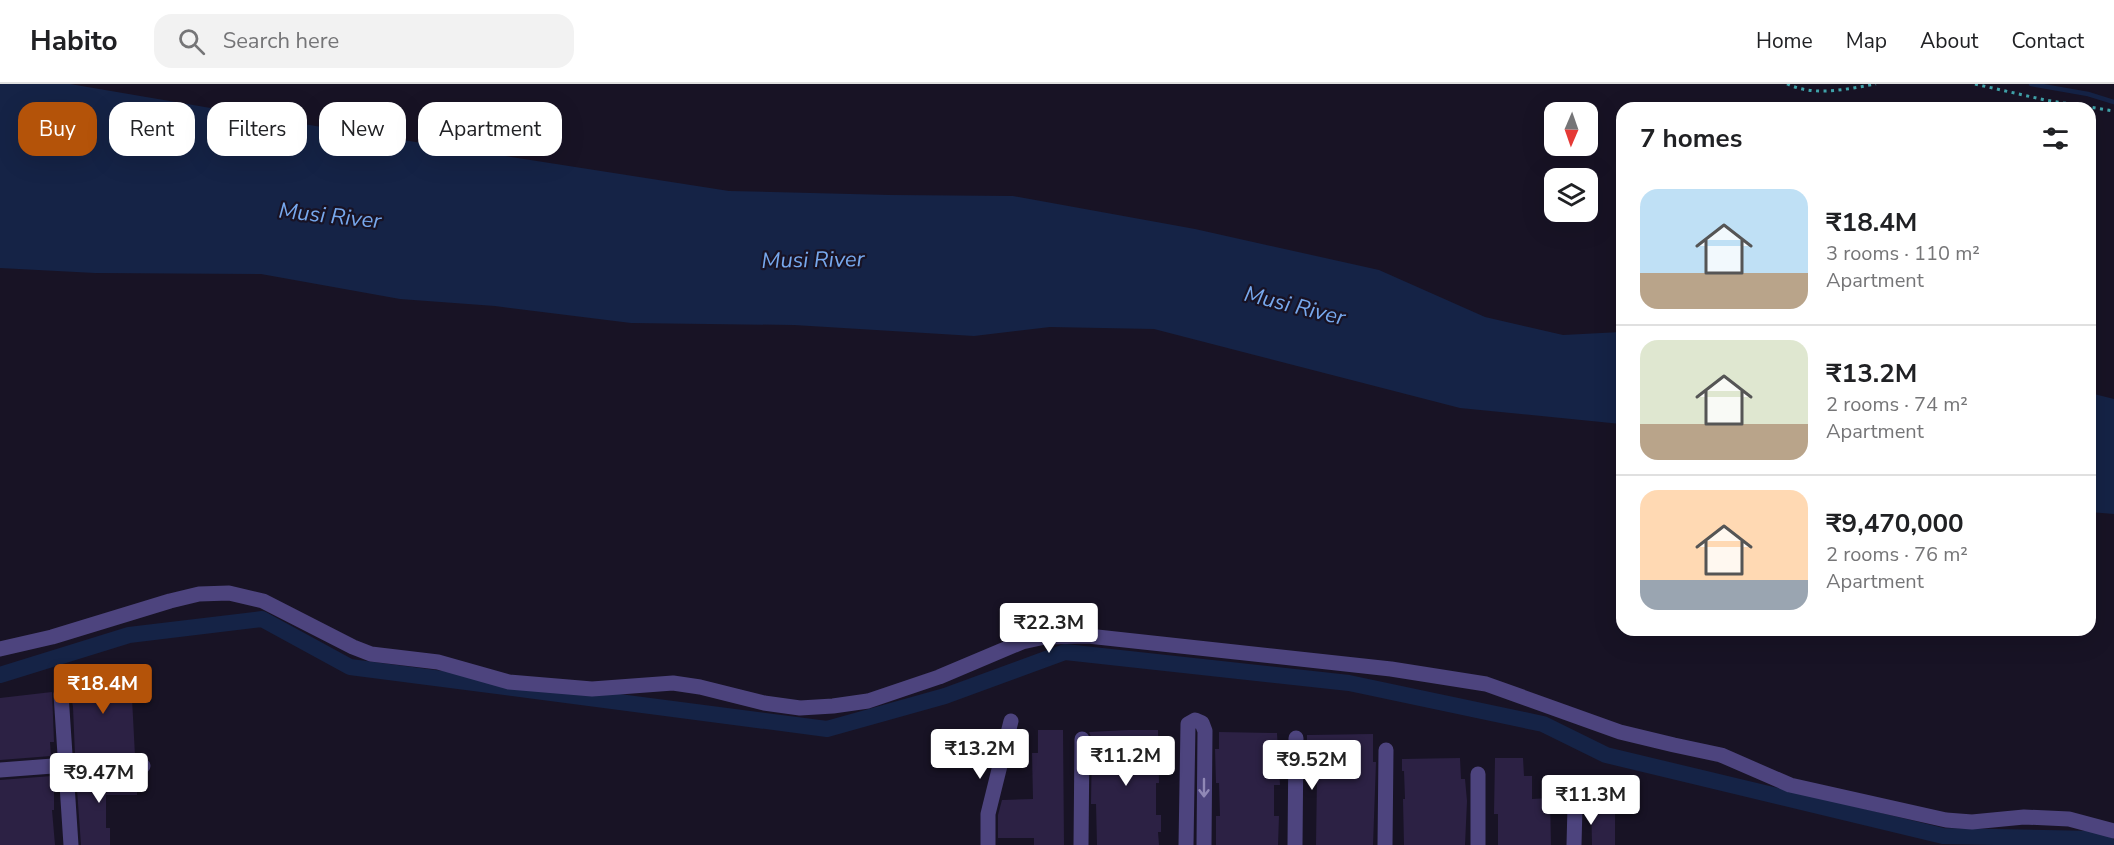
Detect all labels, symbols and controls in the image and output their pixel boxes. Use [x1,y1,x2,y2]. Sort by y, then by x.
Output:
search box [154,14,574,68]
text: Habito [30,22,118,60]
icon: search [175,25,208,58]
text: Search here [223,26,339,56]
text: Home [1756,27,1813,55]
text: Map [1846,27,1887,55]
text: About [1920,27,1978,55]
text: Contact [2011,27,2084,55]
chip: Buy [18,102,97,156]
chip: Rent [109,102,195,156]
chip: Filters [207,102,307,156]
chip: New [319,102,406,156]
chip: Apartment [418,102,562,156]
north arrow [1544,102,1598,156]
map controls [1544,102,1598,222]
text: 7 homes [1640,121,1742,156]
icon: filters [2039,122,2072,155]
button: layers [1544,168,1598,222]
water label: Musi River [277,196,384,236]
text: ₹18.4M [1826,205,1917,240]
icon: home [1688,213,1760,285]
text: 3 rooms · 110 m² [1826,240,1980,267]
water label: Musi River [761,244,866,276]
text: Apartment [1826,267,1924,294]
water label: Musi River [1241,279,1349,333]
text: ₹13.2M [1826,356,1917,391]
icon: home [1688,364,1760,436]
text: 2 rooms · 74 m² [1826,391,1968,418]
text: Apartment [1826,418,1924,445]
text: ₹9,470,000 [1826,506,1964,541]
icon: home [1688,514,1760,586]
text: 2 rooms · 76 m² [1826,541,1968,568]
text: Apartment [1826,568,1924,595]
pin: ₹22.3M [1000,603,1098,654]
text: ₹22.3M [1014,609,1084,636]
pin: ₹18.4M [54,664,152,715]
text: ₹18.4M [68,670,138,697]
pin: ₹13.2M [931,729,1029,780]
text: ₹13.2M [945,735,1015,762]
pin: ₹11.2M [1077,736,1175,787]
pin: ₹9.52M [1263,740,1361,791]
text: ₹11.2M [1091,742,1161,769]
text: ₹9.52M [1277,746,1347,773]
pin: ₹9.47M [50,753,148,804]
text: ₹9.47M [64,759,134,786]
pin: ₹11.3M [1542,775,1640,826]
one-way arrow [1199,778,1210,798]
text: ₹11.3M [1556,781,1626,808]

